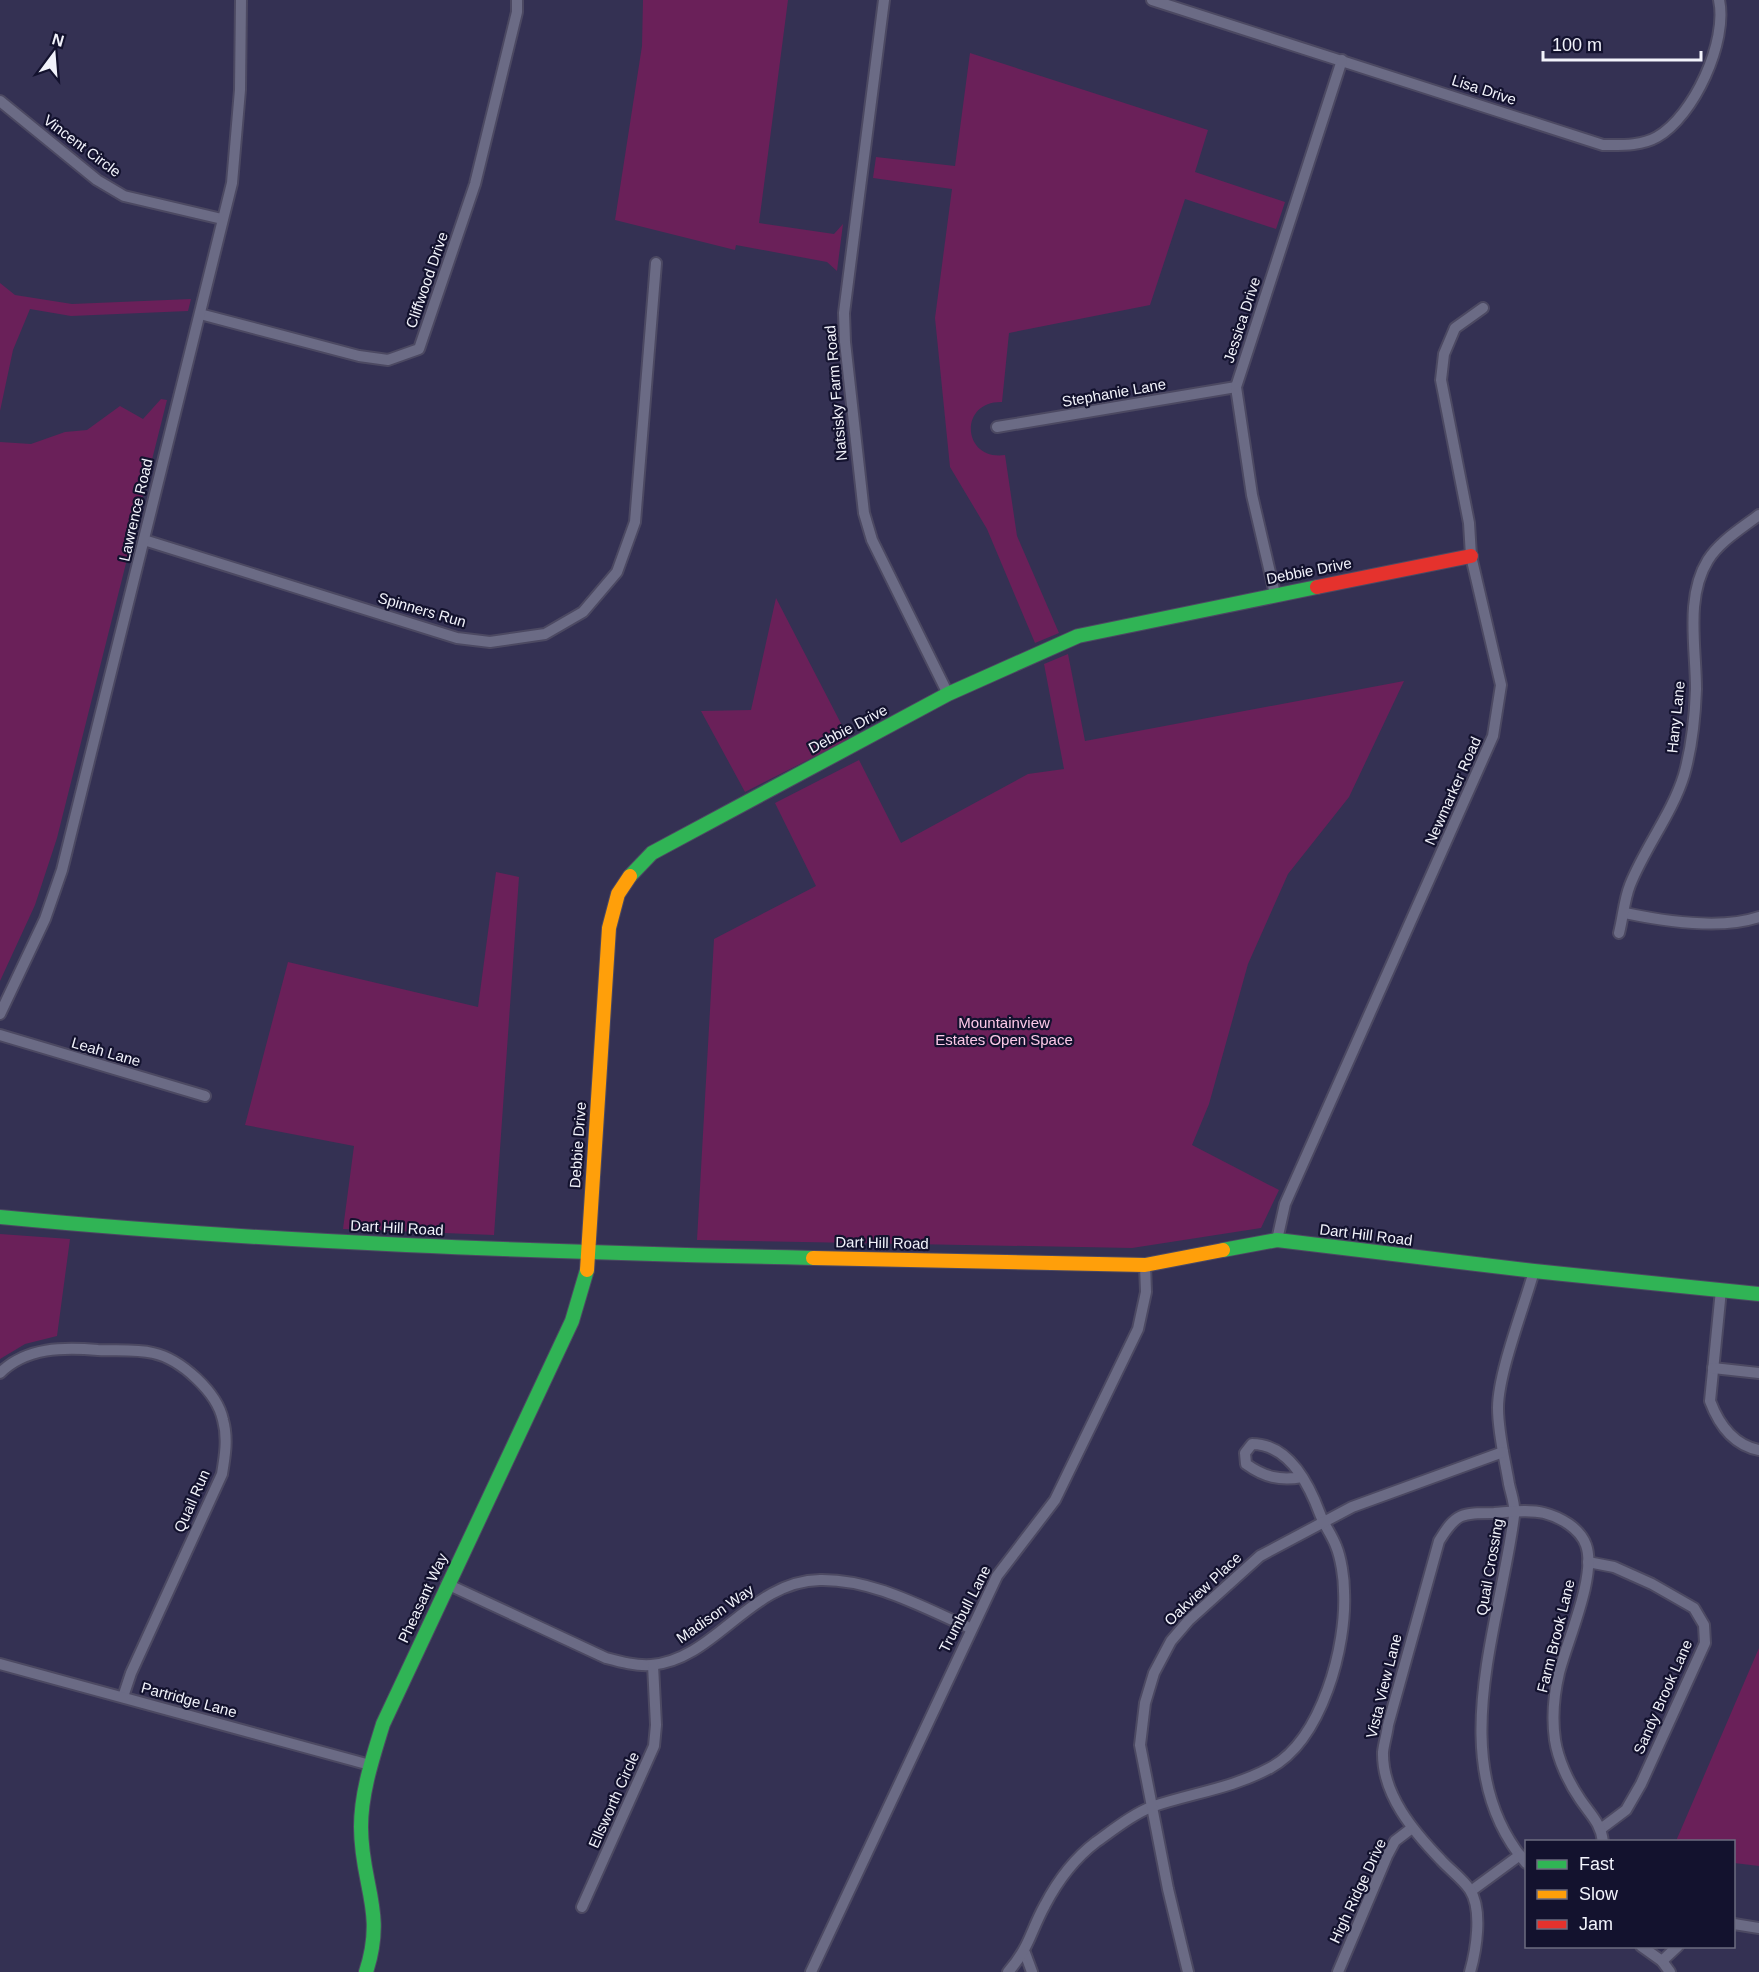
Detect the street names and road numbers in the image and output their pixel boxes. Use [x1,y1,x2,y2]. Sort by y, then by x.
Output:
street label: Lisa Drive [1450,71,1518,108]
street label: Vincent Circle [40,111,124,180]
street label: Cliffwood Drive [402,230,451,330]
street label: Jessica Drive [1220,275,1263,365]
street label: Natsisky Farm Road [821,325,850,461]
street label: Stephanie Lane [1061,375,1167,410]
street label: Lawrence Road [115,457,156,563]
street label: Debbie Drive [1265,554,1353,587]
street label: Spinners Run [376,589,468,630]
street label: Hany Lane [1663,680,1688,754]
street label: Debbie Drive [805,701,890,756]
street label: Newmarker Road [1421,734,1484,848]
street label: Leah Lane [70,1034,143,1069]
street label: Debbie Drive [566,1101,589,1189]
street label: Dart Hill Road [350,1217,444,1238]
street label: Dart Hill Road [1319,1220,1413,1249]
street label: Dart Hill Road [835,1233,929,1252]
street label: Quail Run [170,1467,213,1535]
street label: Quail Crossing [1473,1517,1506,1617]
street label: Oakview Place [1161,1549,1245,1629]
street label: Pheasant Way [394,1550,451,1645]
street label: Trumbull Lane [935,1562,994,1655]
street label: Farm Brook Lane [1533,1578,1578,1694]
street label: Madison Way [673,1580,757,1646]
street label: Vista View Lane [1362,1632,1405,1740]
street label: Sandy Brook Lane [1630,1637,1695,1757]
street label: Partridge Lane [139,1679,239,1720]
street label: Ellsworth Circle [585,1749,642,1850]
street label: High Ridge Drive [1326,1836,1389,1946]

